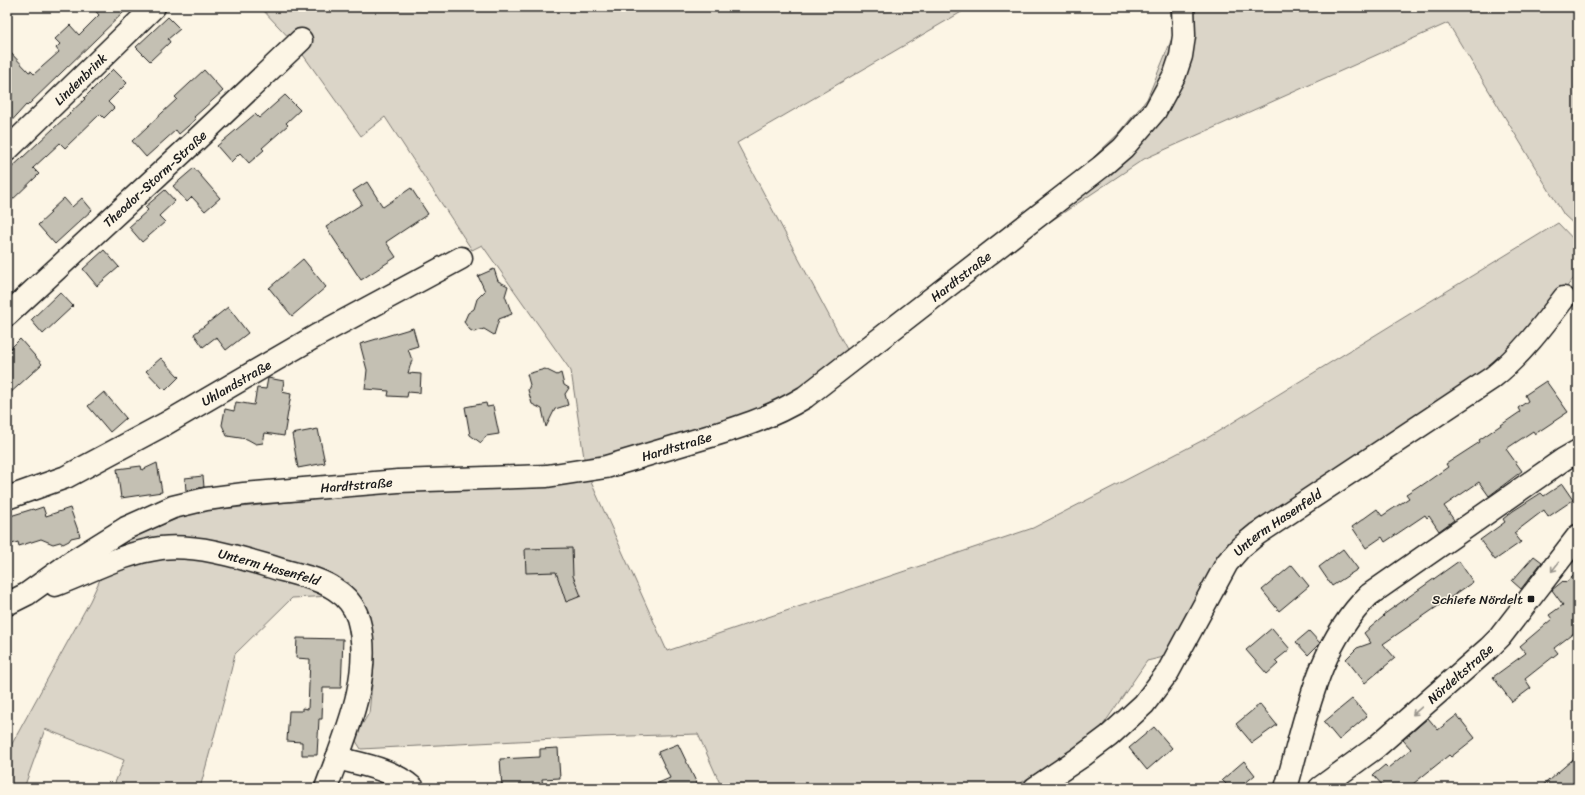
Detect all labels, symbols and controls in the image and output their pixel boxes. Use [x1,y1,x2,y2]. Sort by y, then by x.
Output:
street label: Lindenbrink [48,47,112,111]
street label: Theodor-Storm-Straße [97,124,212,233]
street label: Hardtstraße [925,245,996,307]
street label: Uhlandstraße [196,353,275,412]
street label: Hardtstraße [639,425,715,468]
street label: Hardtstraße [319,470,394,499]
street label: Unterm Hasenfeld [1227,482,1327,561]
street label: Unterm Hasenfeld [216,541,325,592]
one-way arrow [1551,562,1559,573]
place label: Schiefe Nördelt [1432,588,1523,611]
marker: Schiefe Nördelt [1526,594,1536,604]
street label: Nördeltstraße [1421,638,1498,709]
one-way arrow [1412,707,1423,716]

